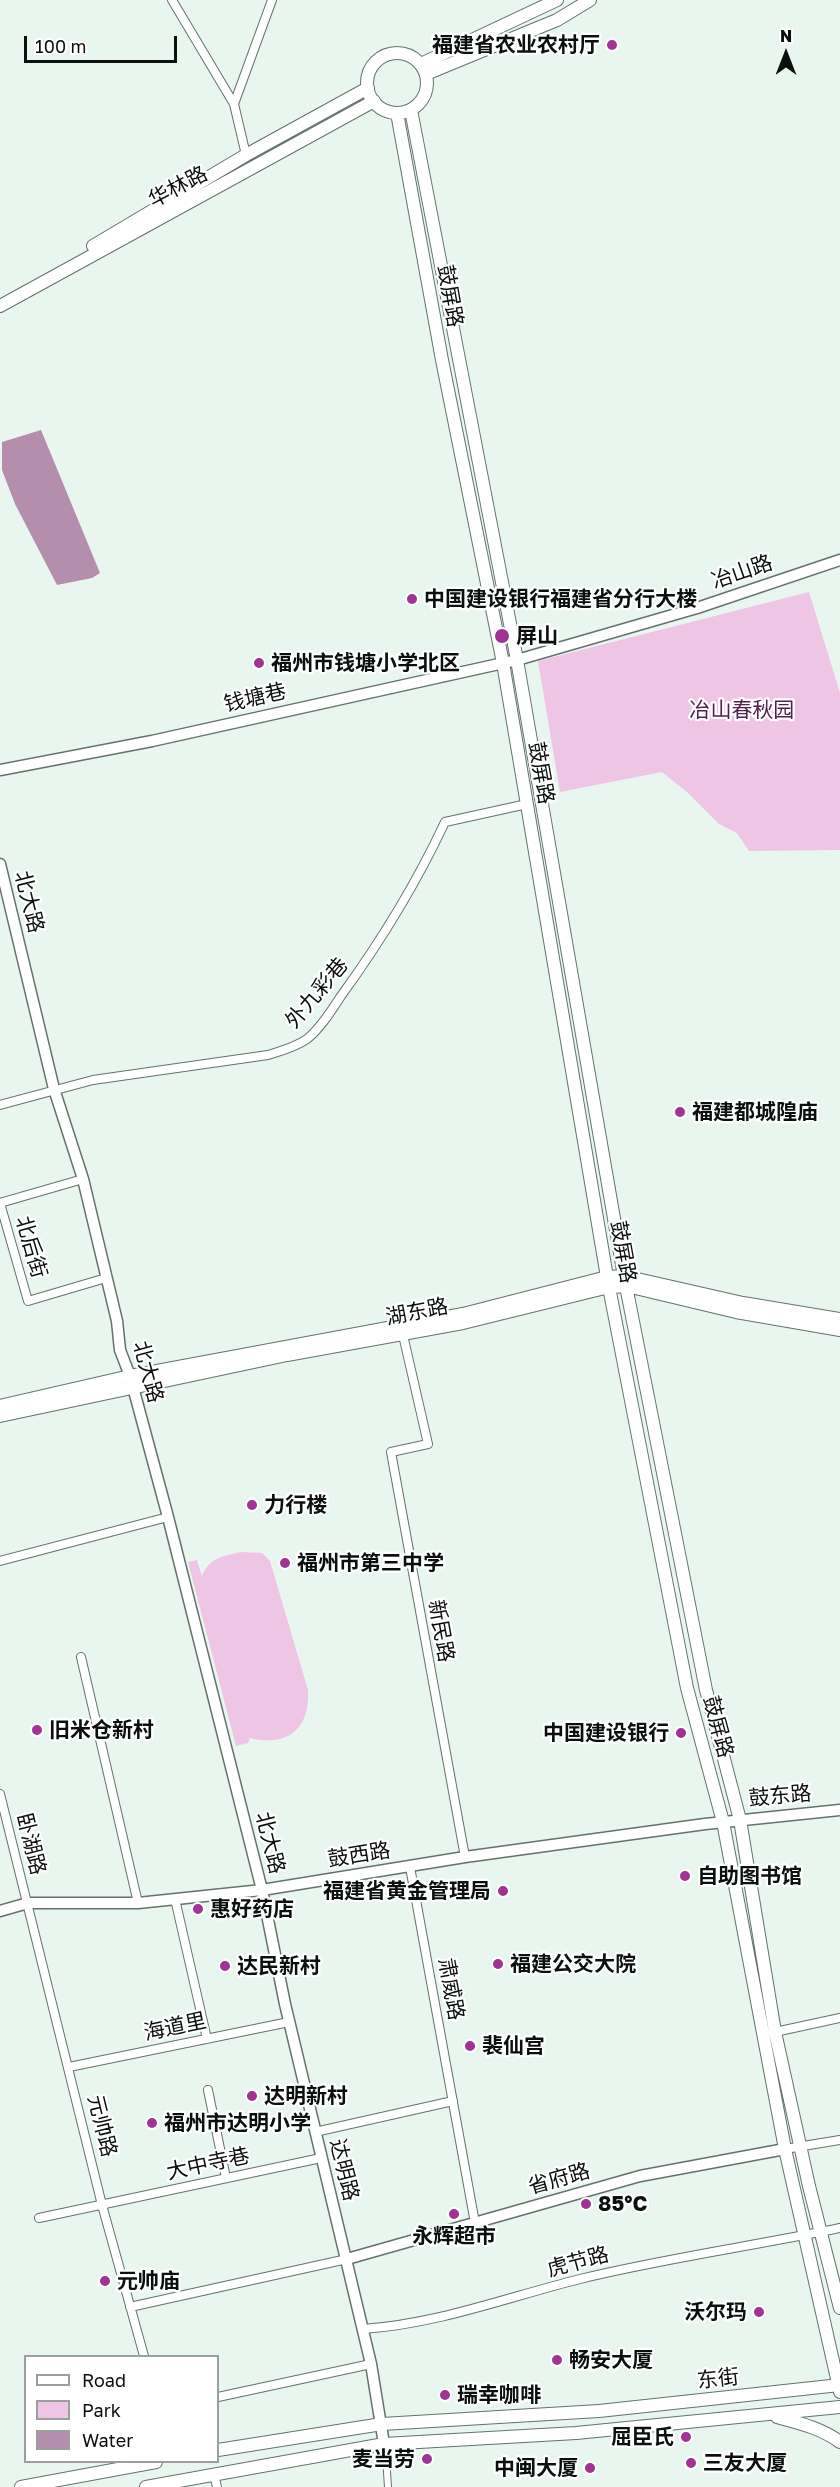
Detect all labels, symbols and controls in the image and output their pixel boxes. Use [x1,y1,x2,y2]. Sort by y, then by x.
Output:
scale bar [27,24,180,62]
north arrow [756,24,816,84]
text: N [780,26,792,46]
place label: 福建省农业农村厅 [432,32,600,58]
text: 100 m [35,35,86,57]
marker: 福建省农业农村厅 [605,38,619,52]
street label: 华林路 [144,161,212,213]
street label: 鼓屏路 [432,263,468,329]
street label: 冶山路 [708,550,776,594]
place label: 中国建设银行福建省分行大楼 [424,586,697,612]
marker: 中国建设银行福建省分行大楼 [405,592,419,606]
place label: 屏山 [516,623,558,649]
marker: 屏山 [493,627,511,645]
place label: 福州市钱塘小学北区 [271,650,460,676]
marker: 福州市钱塘小学北区 [252,656,266,670]
street label: 钱塘巷 [221,679,289,717]
park label: 冶山春秋园 [690,697,794,723]
street label: 鼓屏路 [523,740,559,806]
street label: 北大路 [9,868,49,936]
street label: 外九彩巷 [280,953,354,1033]
place label: 福建都城隍庙 [692,1099,818,1125]
marker: 福建都城隍庙 [673,1105,687,1119]
street label: 北后街 [10,1213,52,1281]
street label: 鼓屏路 [605,1219,641,1285]
street label: 湖东路 [384,1294,450,1330]
street label: 北大路 [128,1338,168,1406]
place label: 力行楼 [264,1492,327,1518]
marker: 力行楼 [245,1498,259,1512]
place label: 福州市第三中学 [297,1550,444,1576]
marker: 福州市第三中学 [278,1556,292,1570]
street label: 新民路 [423,1598,459,1664]
street label: 鼓屏路 [698,1693,738,1761]
place label: 旧米仓新村 [49,1717,154,1743]
place label: 中国建设银行 [543,1720,669,1746]
marker: 旧米仓新村 [30,1723,44,1737]
marker: 中国建设银行 [674,1726,688,1740]
street label: 鼓东路 [748,1781,812,1811]
street label: 北大路 [250,1809,290,1877]
street label: 卧湖路 [11,1810,51,1878]
street label: 鼓西路 [326,1838,392,1872]
place label: 自助图书馆 [697,1863,802,1889]
marker: 自助图书馆 [678,1869,692,1883]
place label: 福建省黄金管理局 [323,1878,491,1904]
marker: 福建省黄金管理局 [496,1884,510,1898]
place label: 惠好药店 [210,1896,294,1922]
marker: 惠好药店 [191,1902,205,1916]
place label: 福建公交大院 [510,1951,636,1977]
place label: 达民新村 [237,1953,321,1979]
street label: 肃威路 [433,1956,469,2022]
marker: 福建公交大院 [491,1957,505,1971]
marker: 达民新村 [218,1959,232,1973]
street label: 海道里 [142,2008,208,2046]
place label: 裴仙宫 [482,2033,545,2059]
marker: 裴仙宫 [463,2039,477,2053]
place label: 达明新村 [264,2083,348,2109]
marker: 达明新村 [245,2089,259,2103]
street label: 元帅路 [82,2092,122,2160]
place label: 福州市达明小学 [164,2110,311,2136]
marker: 福州市达明小学 [145,2116,159,2130]
street label: 达明路 [324,2136,364,2204]
street label: 大中寺巷 [164,2143,252,2185]
street label: 省府路 [525,2158,593,2200]
place label: 85°C [598,2191,647,2217]
marker: 85°C [579,2197,593,2211]
marker: 永辉超市 [447,2207,461,2221]
place label: 永辉超市 [412,2223,496,2249]
street label: 虎节路 [544,2242,612,2282]
place label: 元帅庙 [117,2268,180,2294]
marker: 元帅庙 [98,2274,112,2288]
place label: 沃尔玛 [684,2299,747,2325]
marker: 沃尔玛 [752,2305,766,2319]
place label: 畅安大厦 [569,2347,653,2373]
marker: 畅安大厦 [550,2353,564,2367]
legend [24,2355,219,2463]
street label: 东街 [696,2364,740,2394]
text: Road [82,2369,126,2391]
place label: 瑞幸咖啡 [457,2382,541,2408]
marker: 瑞幸咖啡 [438,2388,452,2402]
text: Park [82,2399,121,2421]
place label: 屈臣氏 [611,2424,674,2450]
text: Water [82,2429,133,2451]
marker: 屈臣氏 [679,2430,693,2444]
place label: 麦当劳 [352,2446,415,2472]
place label: 三友大厦 [703,2450,787,2476]
marker: 麦当劳 [420,2452,434,2466]
place label: 中闽大厦 [494,2455,578,2481]
marker: 三友大厦 [684,2456,698,2470]
marker: 中闽大厦 [583,2461,597,2475]

